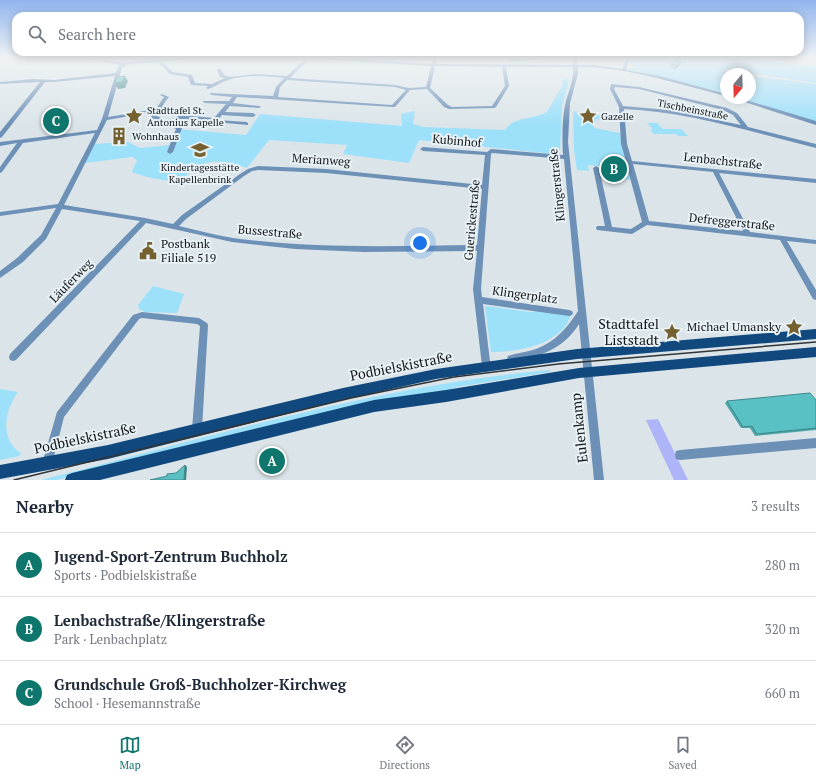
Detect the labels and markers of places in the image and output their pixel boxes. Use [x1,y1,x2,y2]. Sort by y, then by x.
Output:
place label: Stadttafel St. Antonius Kapelle [147,104,224,129]
pin: C [43,106,69,136]
place icon: Stadttafel St. Antonius Kapelle [124,106,144,126]
place icon: Gazelle [578,106,598,126]
place label: Gazelle [601,110,634,123]
building icon: Wohnhaus [109,126,129,146]
place label: Wohnhaus [132,130,179,143]
school or university icon: Kindertagesstätte Kapellenbrink [190,140,210,160]
pin: B [601,154,627,184]
place label: Kindertagesstätte Kapellenbrink [161,161,239,186]
place label: Postbank Filiale 519 [161,236,216,265]
public building icon: Postbank Filiale 519 [138,241,158,261]
place label: Stadttafel Liststadt [598,314,660,349]
place icon: Michael Umansky [784,317,804,337]
place label: Michael Umansky [687,319,782,334]
place icon: Stadttafel Liststadt [662,322,682,342]
pin: A [259,446,285,476]

